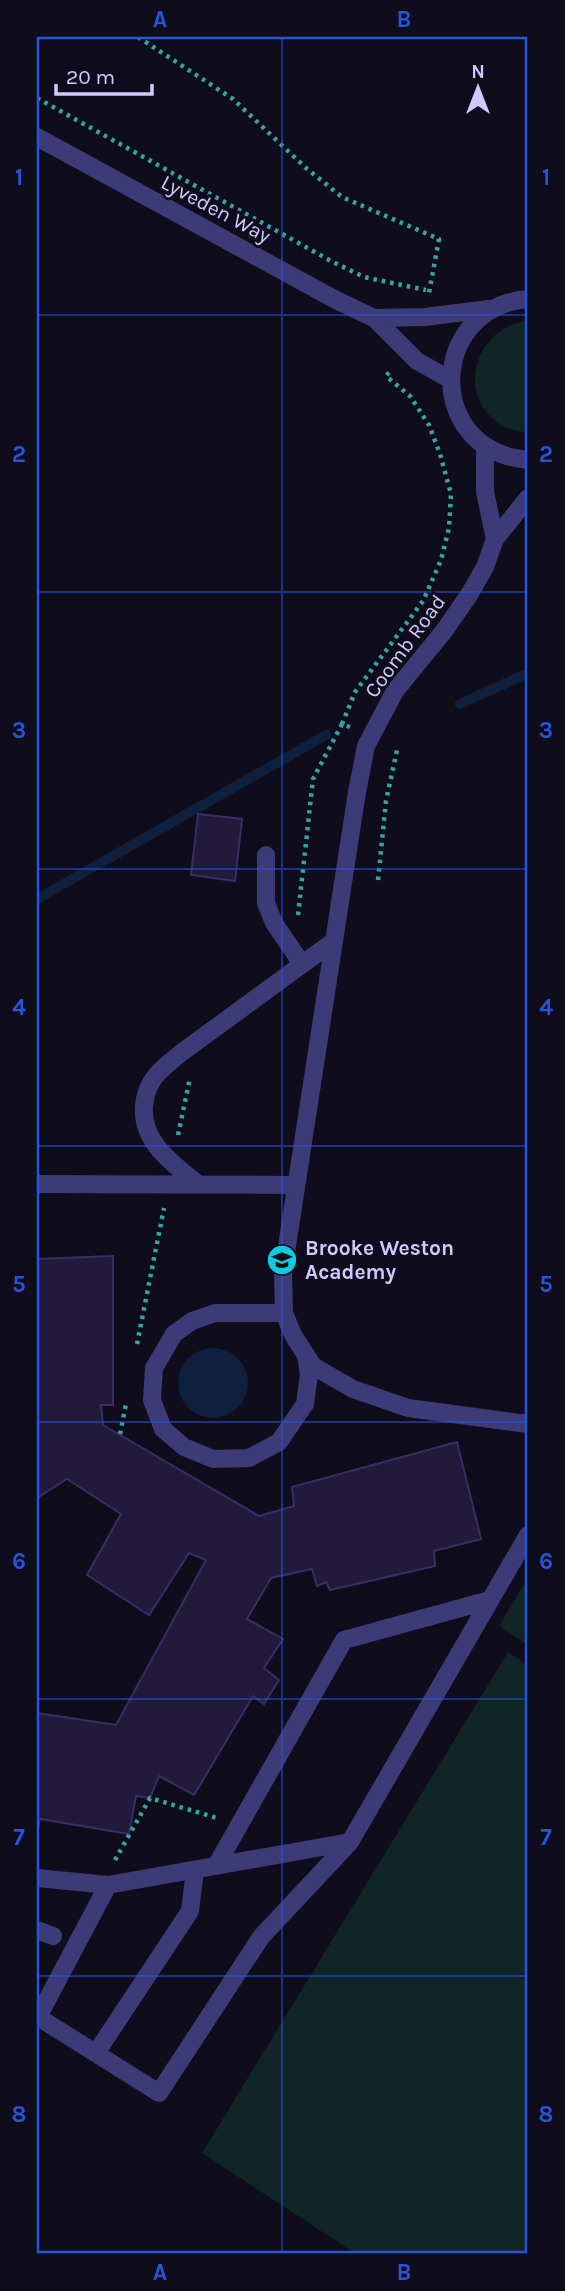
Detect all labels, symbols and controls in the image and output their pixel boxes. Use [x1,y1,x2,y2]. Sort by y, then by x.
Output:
text: A [153,6,167,33]
text: B [397,6,411,33]
scale bar [56,52,152,96]
north arrow [442,52,512,122]
text: N [471,61,485,83]
text: 20 m [66,65,115,89]
text: 1 [15,164,23,191]
text: 1 [542,164,550,191]
street label: Lyveden Way [157,170,275,248]
text: 2 [12,441,26,468]
text: 2 [539,441,553,468]
street label: Coomb Road [360,590,450,702]
text: 3 [12,717,26,744]
text: 3 [539,717,553,744]
text: 4 [12,994,26,1021]
text: 4 [539,994,553,1021]
place label: Brooke Weston Academy [305,1236,454,1284]
school or university icon: Brooke Weston Academy [265,1243,299,1277]
text: 5 [12,1271,26,1298]
text: 5 [539,1271,553,1298]
text: 6 [12,1548,26,1575]
text: 6 [539,1548,553,1575]
text: 7 [13,1824,25,1851]
text: 7 [540,1824,552,1851]
text: 8 [12,2101,26,2128]
text: 8 [539,2101,553,2128]
text: A [153,2259,167,2286]
text: B [397,2259,411,2286]

